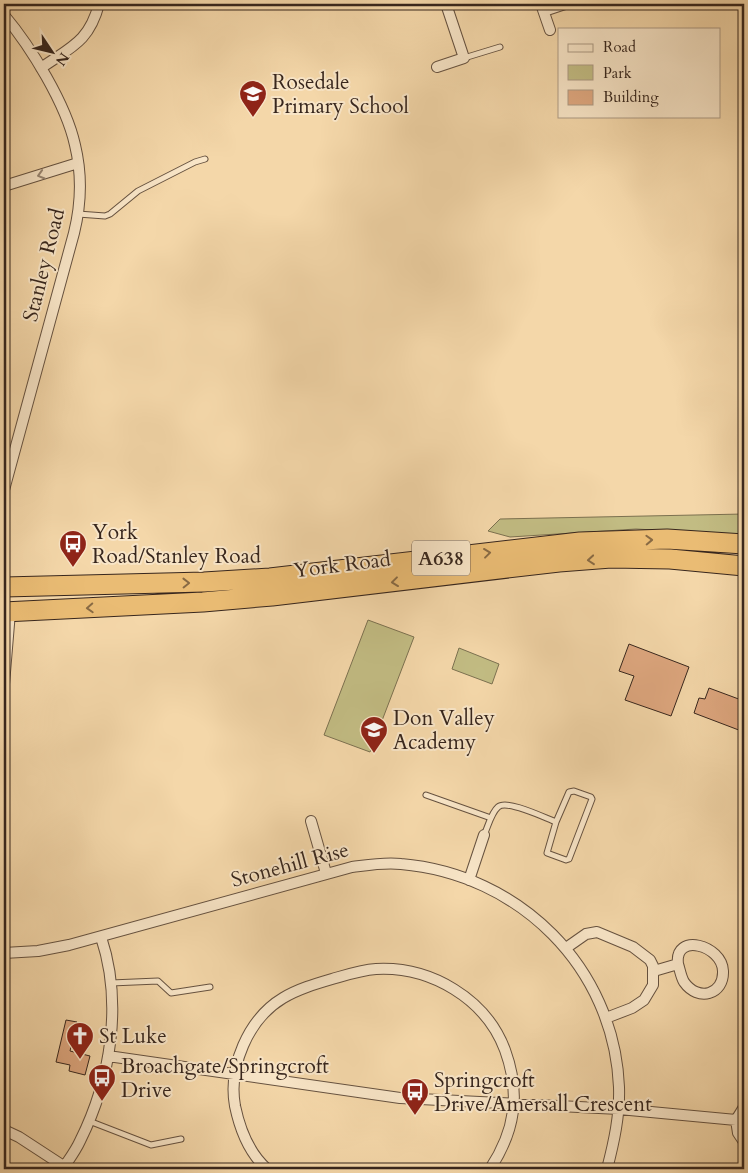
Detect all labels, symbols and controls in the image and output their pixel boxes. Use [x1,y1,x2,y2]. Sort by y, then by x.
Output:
north arrow [28,28,78,78]
legend [558,28,720,118]
text: Road [603,37,636,57]
text: N [51,49,74,70]
text: Park [603,63,632,83]
place label: Rosedale Primary School [272,68,409,121]
school or university icon: Rosedale Primary School [238,79,268,118]
text: Building [603,87,659,107]
one-way arrow [37,169,46,179]
street label: Stanley Road [16,205,72,325]
place label: York Road/Stanley Road [92,518,261,571]
bus stop icon: York Road/Stanley Road [58,529,88,568]
one-way arrow [645,535,653,545]
road number: A638 [412,540,470,576]
street label: York Road [292,545,392,585]
one-way arrow [483,548,491,559]
one-way arrow [587,554,595,565]
one-way arrow [390,576,398,587]
one-way arrow [182,578,190,588]
one-way arrow [86,602,94,613]
place label: Don Valley Academy [393,704,495,757]
school or university icon: Don Valley Academy [359,715,389,754]
street label: Stonehill Rise [228,835,352,895]
church icon: St Luke [65,1021,95,1060]
place label: St Luke [99,1022,167,1051]
place label: Broachgate/Springcroft Drive [121,1052,329,1105]
bus stop icon: Broachgate/Springcroft Drive [87,1063,117,1102]
place label: Springcroft Drive/Amersall Crescent [434,1066,652,1119]
bus stop icon: Springcroft Drive/Amersall Crescent [400,1077,430,1116]

